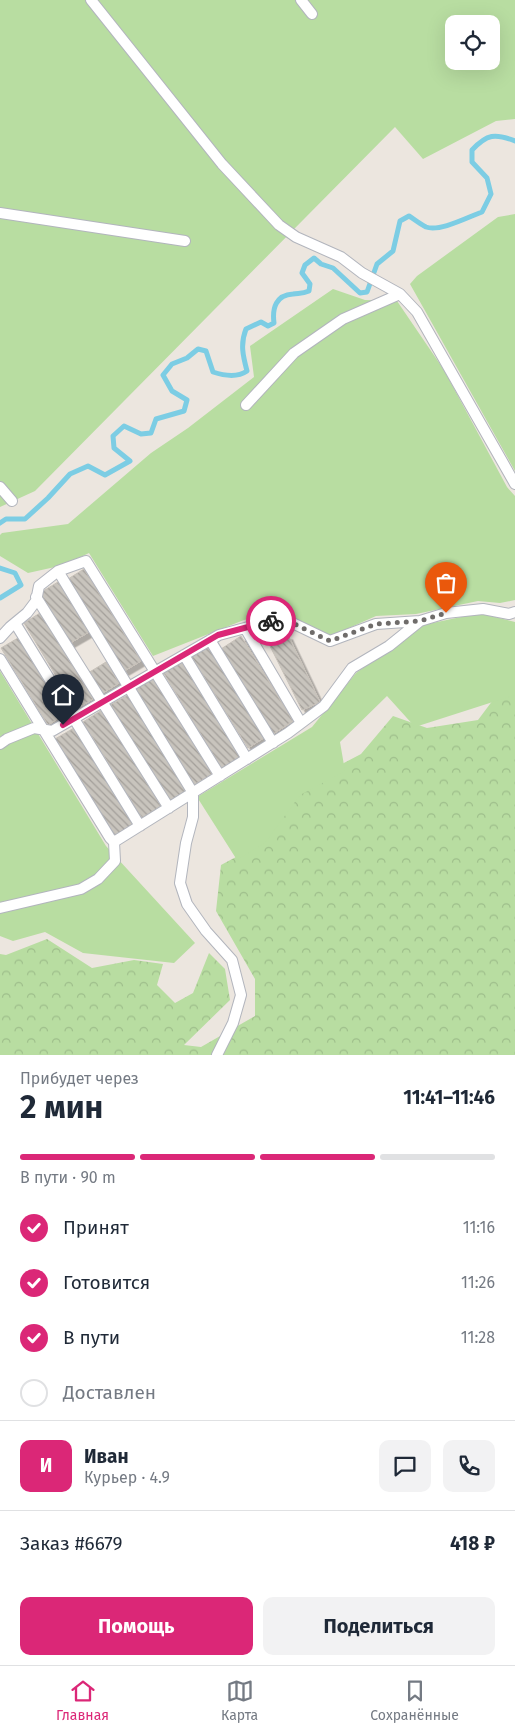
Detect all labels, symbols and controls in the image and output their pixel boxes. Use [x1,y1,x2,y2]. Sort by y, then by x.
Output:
map controls [445,15,500,70]
button: locate [445,15,500,70]
pin [425,562,467,613]
icon: bag [432,569,460,597]
courier [246,596,296,646]
icon: bike [257,607,285,635]
pin [42,674,84,725]
icon: home [49,681,77,709]
text: Прибудет через [20,1069,139,1088]
text: 11:41–11:46 [403,1086,495,1109]
text: 2 мин [20,1088,103,1126]
text: В пути · 90 m [20,1168,116,1187]
icon: check [20,1214,48,1242]
text: Принят [63,1216,129,1239]
text: 11:16 [463,1218,495,1237]
icon: check [20,1269,48,1297]
text: Готовится [63,1271,150,1294]
text: 11:26 [461,1273,495,1292]
icon: check [20,1324,48,1352]
text: В пути [63,1326,120,1349]
text: 11:28 [461,1328,495,1347]
text: Доставлен [63,1381,156,1404]
button: chat [379,1440,431,1492]
button: phone [443,1440,495,1492]
text: Иван [84,1445,129,1468]
text: И [40,1454,52,1477]
text: Курьер · 4.9 [84,1468,170,1487]
text: Заказ #6679 [20,1532,122,1555]
text: 418 ₽ [450,1532,495,1555]
button: Помощь [20,1597,253,1655]
button: Поделиться [263,1597,495,1655]
tab: Главная [56,1677,109,1724]
tab: Карта [221,1677,258,1724]
tab: Сохранённые [370,1677,459,1724]

